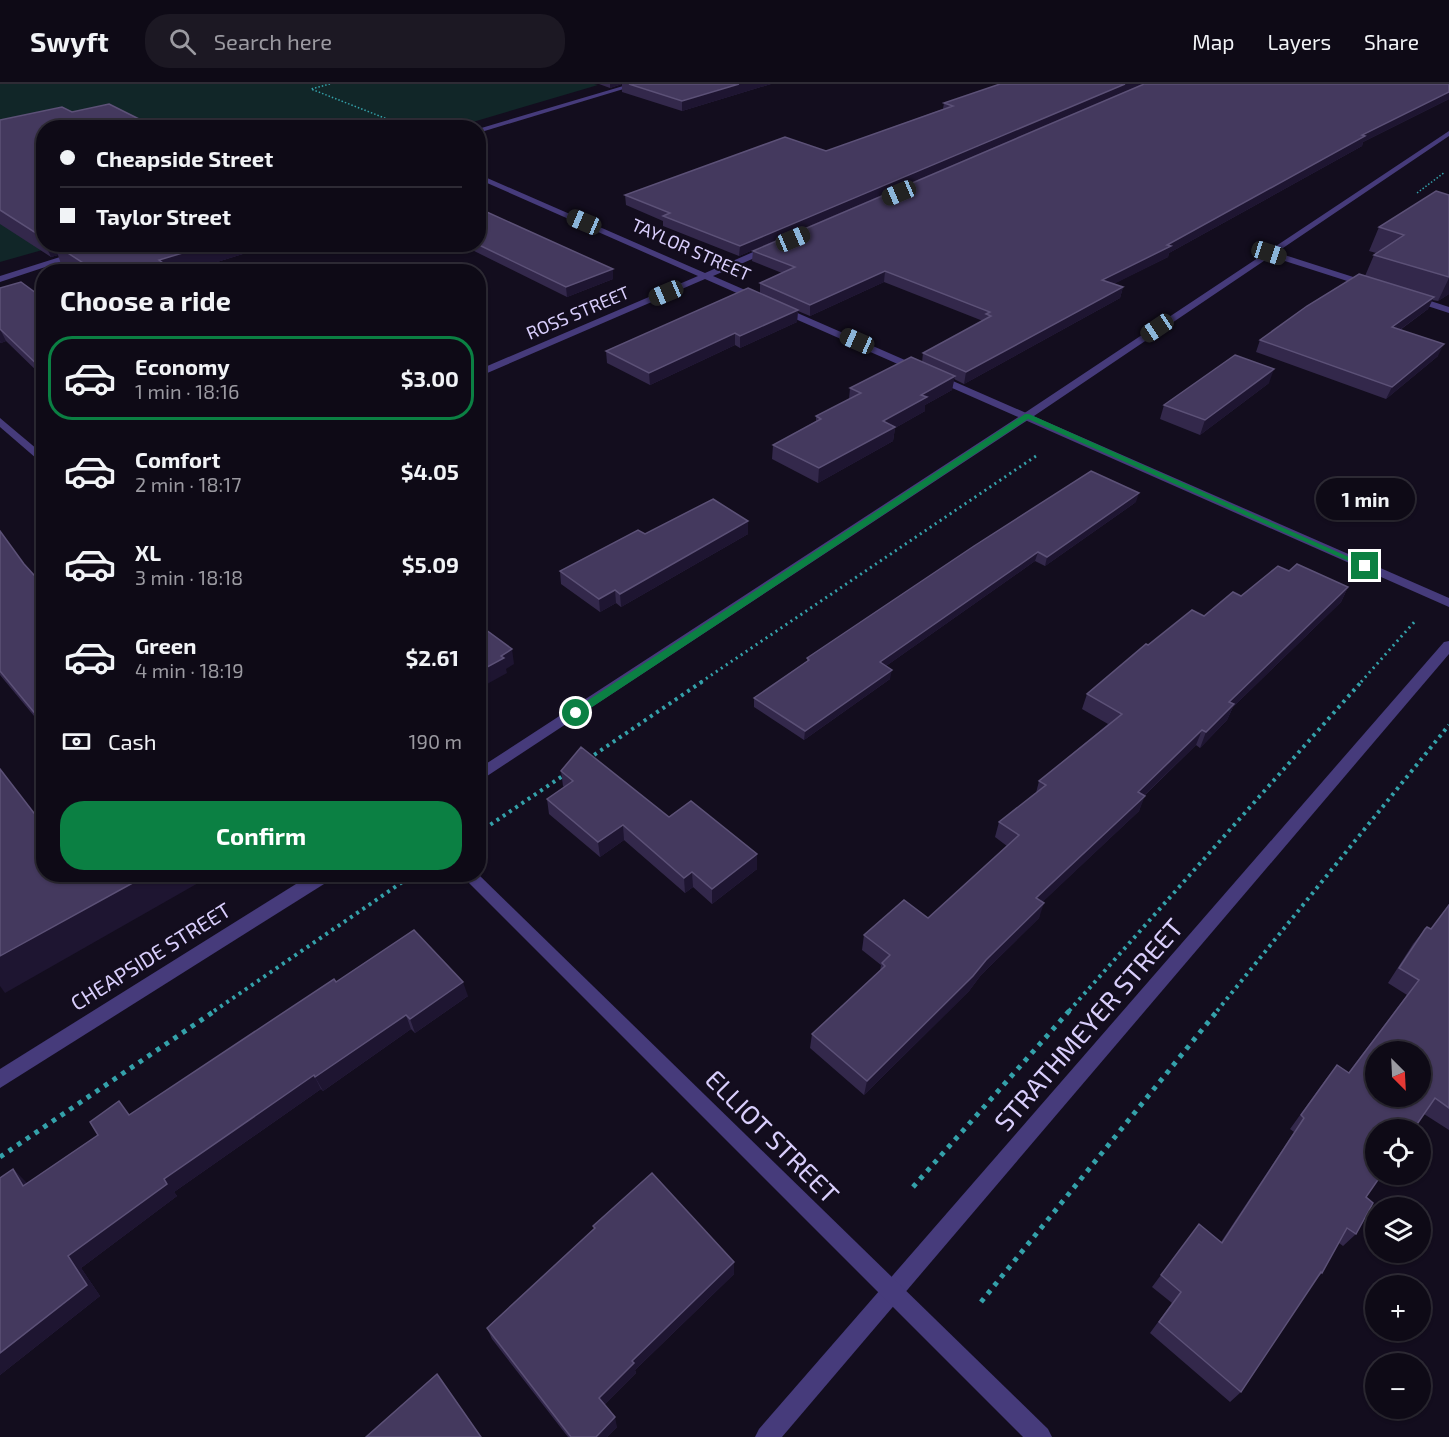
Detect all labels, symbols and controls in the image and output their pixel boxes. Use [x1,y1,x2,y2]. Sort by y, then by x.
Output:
search box [145,14,565,68]
text: Swyft [30,24,109,58]
icon: search [166,25,199,58]
text: Search here [214,28,332,54]
text: Map [1192,29,1234,54]
text: Layers [1267,29,1331,54]
text: Share [1364,29,1419,54]
text: Cheapside Street [96,145,273,171]
car [879,178,919,208]
text: Taylor Street [96,203,231,229]
car [564,207,604,237]
street label: TAYLOR STREET [628,213,755,285]
car [773,224,813,254]
car [1249,239,1289,267]
car [646,278,686,308]
street label: ROSS STREET [523,280,633,344]
text: Choose a ride [60,284,231,316]
car [1137,310,1177,346]
car [837,325,877,357]
icon: car [63,351,117,405]
text: Economy [135,353,230,379]
text: $3.00 [401,365,459,391]
text: 1 min · 18:16 [135,379,239,403]
icon: car [63,444,117,498]
text: Comfort [135,446,220,472]
text: $4.05 [401,458,459,484]
text: 2 min · 18:17 [135,472,241,496]
callout: 1 min [1316,479,1414,521]
text: 1 min [1341,487,1390,511]
icon: car [63,537,117,591]
text: XL [135,539,161,565]
text: $5.09 [402,551,459,577]
route end [1351,552,1378,579]
text: 3 min · 18:18 [135,565,243,589]
icon: car [63,630,117,684]
text: Green [135,632,197,658]
text: $2.61 [406,644,459,670]
text: 4 min · 18:19 [135,658,244,682]
route start [562,699,589,726]
icon: cash [60,725,93,758]
text: Cash [108,728,157,754]
text: 190 m [409,729,462,753]
button: Confirm [60,801,462,870]
street label: CHEAPSIDE STREET [66,896,235,1015]
street label: STRATHMEYER STREET [987,911,1189,1137]
north arrow [1365,1041,1431,1107]
map controls [1365,1041,1431,1419]
street label: ELLIOT STREET [700,1063,846,1209]
button: locate [1365,1119,1431,1185]
button: layers [1365,1197,1431,1263]
button: + [1365,1275,1431,1341]
button: − [1365,1353,1431,1419]

